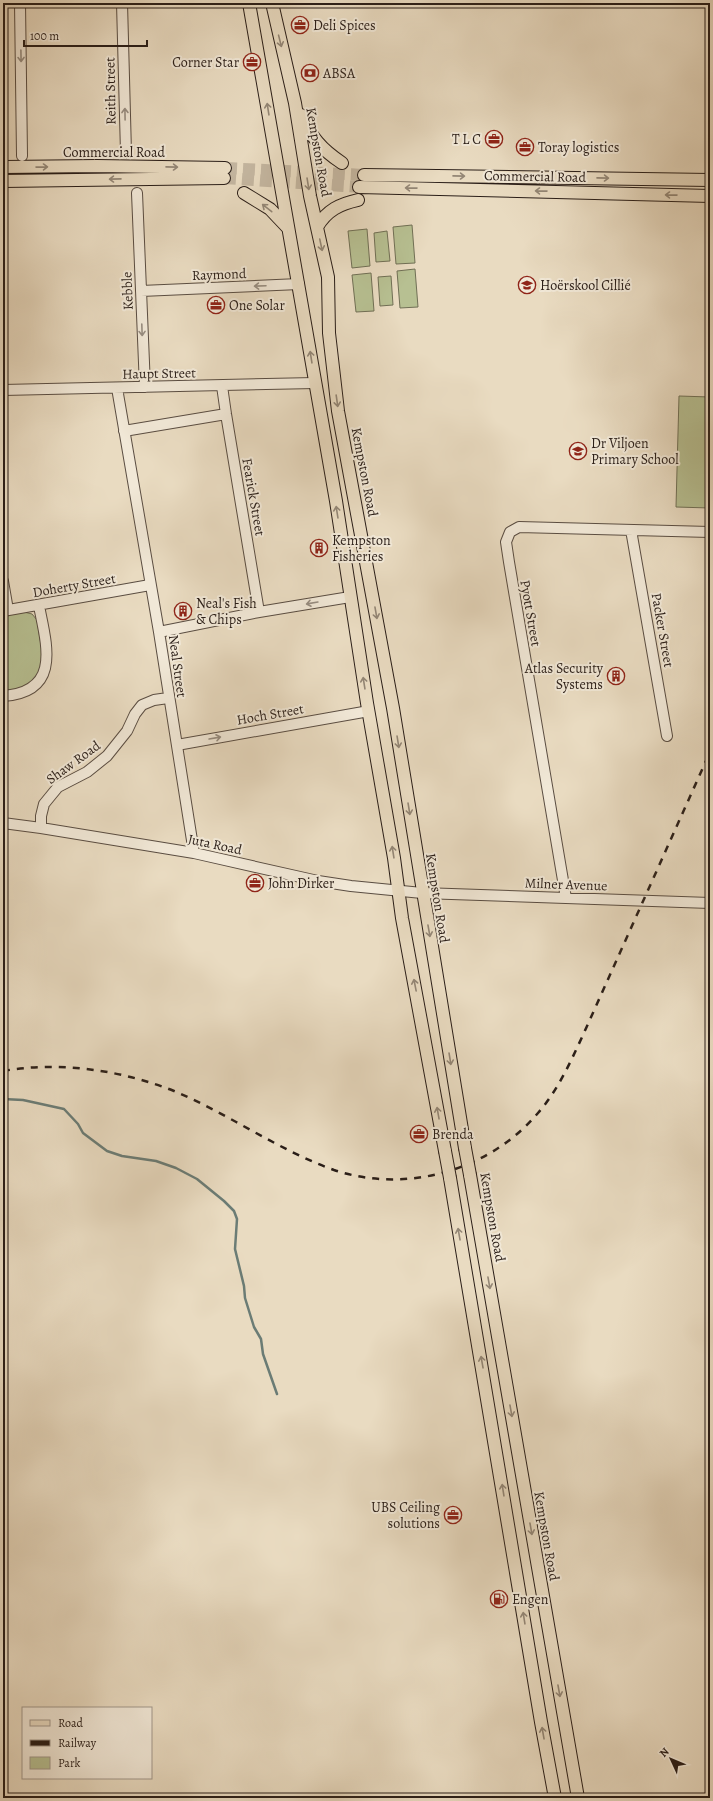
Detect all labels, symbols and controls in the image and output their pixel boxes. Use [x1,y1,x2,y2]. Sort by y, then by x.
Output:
office icon: Deli Spices [290,15,310,35]
place label: Deli Spices [313,16,376,35]
scale bar [24,22,147,48]
text: 100 m [30,28,59,44]
one-way arrow [276,34,284,47]
one-way arrow [17,49,25,62]
office icon: Corner Star [242,52,262,72]
place label: Corner Star [172,53,240,72]
street label: Reith Street [100,57,121,125]
bank icon: ABSA [300,63,320,83]
place label: ABSA [322,64,356,83]
one-way arrow [264,103,272,116]
street label: Kempston Road [301,106,336,199]
one-way arrow [121,108,129,121]
office icon: T L C [484,129,504,149]
place label: T L C [452,130,481,149]
office icon: Toray logistics [515,137,535,157]
place label: Toray logistics [538,138,619,157]
street label: Commercial Road [63,143,165,162]
one-way arrow [35,163,48,171]
one-way arrow [165,164,178,171]
street label: Commercial Road [484,166,587,187]
one-way arrow [452,172,465,180]
one-way arrow [596,174,609,182]
one-way arrow [109,176,122,183]
one-way arrow [305,177,313,190]
one-way arrow [405,184,418,192]
one-way arrow [535,188,548,195]
one-way arrow [665,191,678,198]
one-way arrow [262,204,273,213]
one-way arrow [317,238,325,251]
street label: Raymond [191,264,247,285]
street label: Kebble [117,271,138,311]
school or university icon: Hoërskool Cillié [517,275,537,295]
place label: Hoërskool Cillié [540,276,631,295]
one-way arrow [254,282,267,290]
office icon: One Solar [206,295,226,315]
place label: One Solar [229,296,285,315]
one-way arrow [138,323,146,336]
one-way arrow [307,351,315,364]
street label: Haupt Street [122,363,196,384]
one-way arrow [333,394,341,407]
street label: Kempston Road [347,426,383,519]
place label: Dr Viljoen Primary School [591,434,679,469]
school or university icon: Dr Viljoen Primary School [568,441,588,461]
street label: Fearick Street [237,457,270,538]
one-way arrow [333,506,341,519]
place label: Kempston Fisheries [332,531,391,566]
building icon: Kempston Fisheries [309,538,329,558]
street label: Doherty Street [31,569,117,602]
street label: Pyott Street [515,578,546,648]
street label: Packer Street [647,591,678,669]
place label: Neal's Fish & Chips [196,594,257,629]
one-way arrow [306,599,319,607]
building icon: Neal's Fish & Chips [173,601,193,621]
one-way arrow [372,607,380,620]
street label: Neal Street [164,633,191,699]
place label: Atlas Security Systems [524,659,604,694]
building icon: Atlas Security Systems [606,666,626,686]
one-way arrow [360,677,368,690]
street label: Hoch Street [235,699,306,730]
one-way arrow [208,734,221,742]
one-way arrow [394,735,402,748]
street label: Shaw Road [42,736,105,789]
one-way arrow [405,803,413,816]
street label: Juta Road [186,830,244,860]
one-way arrow [389,846,397,859]
street label: Kempston Road [421,852,454,945]
office icon: John Dirker [245,873,265,893]
place label: John Dirker [268,874,335,893]
street label: Milner Avenue [524,874,608,895]
one-way arrow [425,924,433,937]
one-way arrow [411,979,419,992]
one-way arrow [446,1052,454,1065]
one-way arrow [434,1107,442,1120]
office icon: Brenda [409,1124,429,1144]
place label: Brenda [432,1125,474,1144]
street label: Kempston Road [475,1171,510,1264]
one-way arrow [455,1228,463,1241]
one-way arrow [485,1276,493,1289]
one-way arrow [477,1356,485,1369]
one-way arrow [507,1404,515,1417]
one-way arrow [499,1484,507,1497]
street label: Kempston Road [529,1490,564,1583]
place label: UBS Ceiling solutions [371,1498,440,1533]
office icon: UBS Ceiling solutions [443,1505,463,1525]
one-way arrow [527,1522,535,1535]
fuel station icon: Engen [489,1589,509,1609]
place label: Engen [512,1590,549,1609]
one-way arrow [520,1612,528,1625]
one-way arrow [556,1684,564,1697]
legend [22,1707,152,1779]
text: Road [58,1715,84,1731]
one-way arrow [539,1727,547,1740]
text: Railway [58,1735,97,1751]
north arrow [651,1739,691,1779]
text: N [656,1744,672,1760]
text: Park [58,1755,81,1771]

